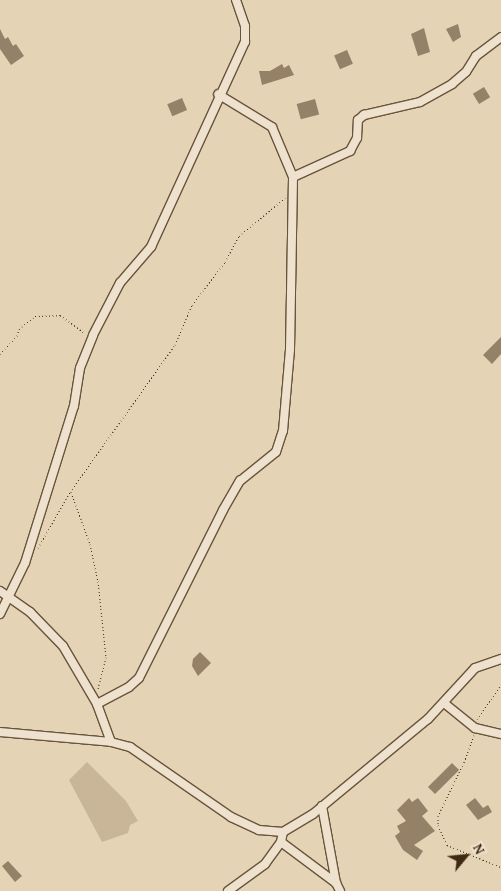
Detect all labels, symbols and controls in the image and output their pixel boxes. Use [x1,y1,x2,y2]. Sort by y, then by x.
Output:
north arrow [441,831,491,881]
text: N [468,840,490,858]

